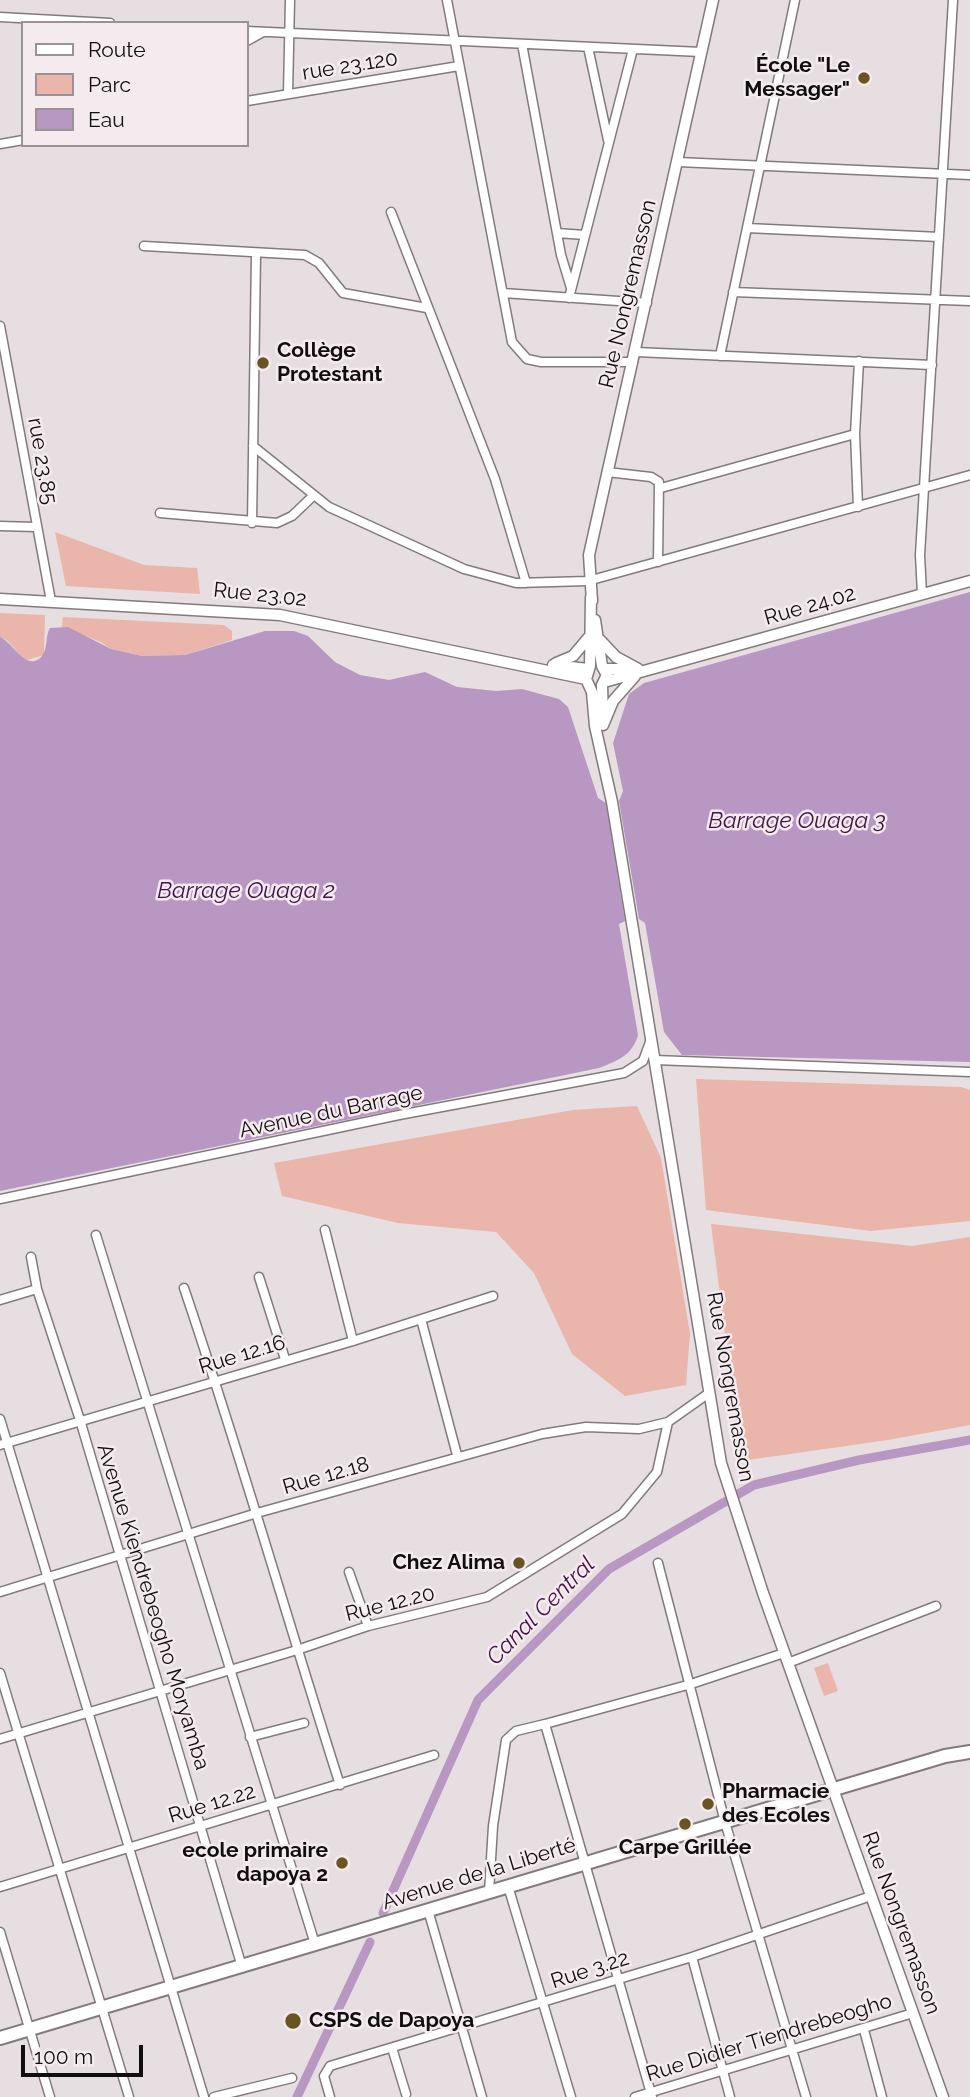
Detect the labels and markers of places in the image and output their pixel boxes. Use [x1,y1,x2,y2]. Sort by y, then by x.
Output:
place label: École "Le Messager" [744,53,850,103]
marker: École "Le Messager" [856,70,872,86]
place label: Collège Protestant [277,338,382,388]
marker: Collège Protestant [255,355,271,371]
place label: Chez Alima [392,1550,505,1576]
marker: Chez Alima [511,1555,527,1571]
place label: Pharmacie des Ecoles [722,1779,830,1829]
marker: Pharmacie des Ecoles [700,1796,716,1812]
marker: Carpe Grillée [677,1816,693,1832]
place label: Carpe Grillée [619,1835,751,1861]
place label: ecole primaire dapoya 2 [182,1838,328,1888]
marker: ecole primaire dapoya 2 [334,1855,350,1871]
place label: CSPS de Dapoya [309,2008,474,2034]
marker: CSPS de Dapoya [283,2011,303,2031]

